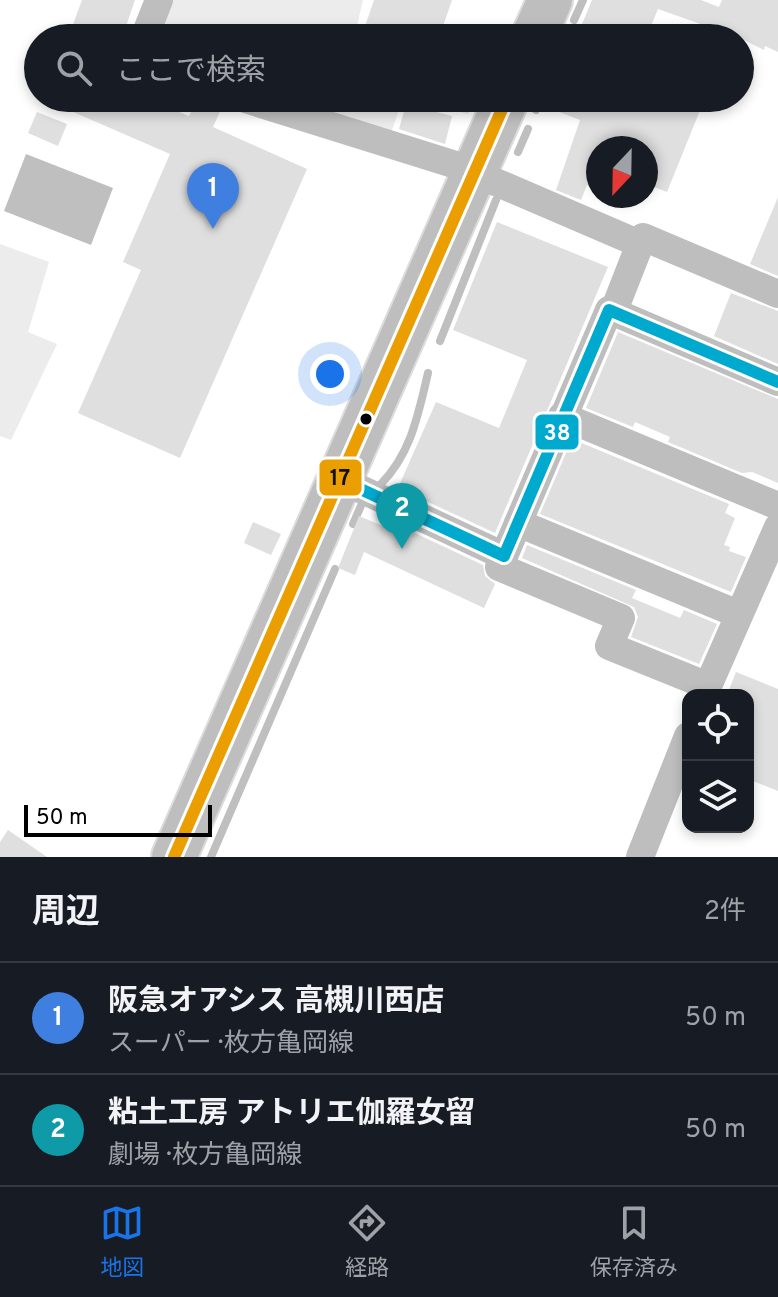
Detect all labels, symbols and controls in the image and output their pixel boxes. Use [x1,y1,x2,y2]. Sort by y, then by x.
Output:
search box [24,24,754,112]
icon: search [52,46,96,90]
text: ここで検索 [116,54,266,91]
north arrow [586,136,658,208]
pin: 1 [187,163,239,229]
your location [310,354,350,394]
unlabelled marker [358,411,374,427]
line badge: 38 [534,413,580,451]
text: 38 [543,421,571,448]
line badge: 17 [318,458,363,497]
text: 17 [330,466,350,493]
pin: 2 [376,483,428,549]
map controls [682,689,754,833]
button: locate [682,689,754,761]
button: layers [682,761,754,833]
scale bar [24,801,212,837]
text: 50 m [36,805,88,832]
text: 周辺 [32,892,100,935]
text: 2件 [704,896,746,929]
text: 阪急オアシス 高槻川西店 [108,984,444,1021]
text: 1 [53,1002,63,1035]
text: 50 m [685,1002,746,1035]
text: スーパー · 枚方亀岡線 [108,1028,354,1061]
text: 粘土工房 アトリエ伽羅女留 [108,1096,476,1133]
text: 2 [50,1114,66,1147]
text: 50 m [685,1114,746,1147]
text: 劇場 · 枚方亀岡線 [108,1140,302,1173]
tab: 地図 [100,1201,144,1283]
tab: 経路 [345,1201,389,1283]
tab: 保存済み [590,1201,678,1283]

